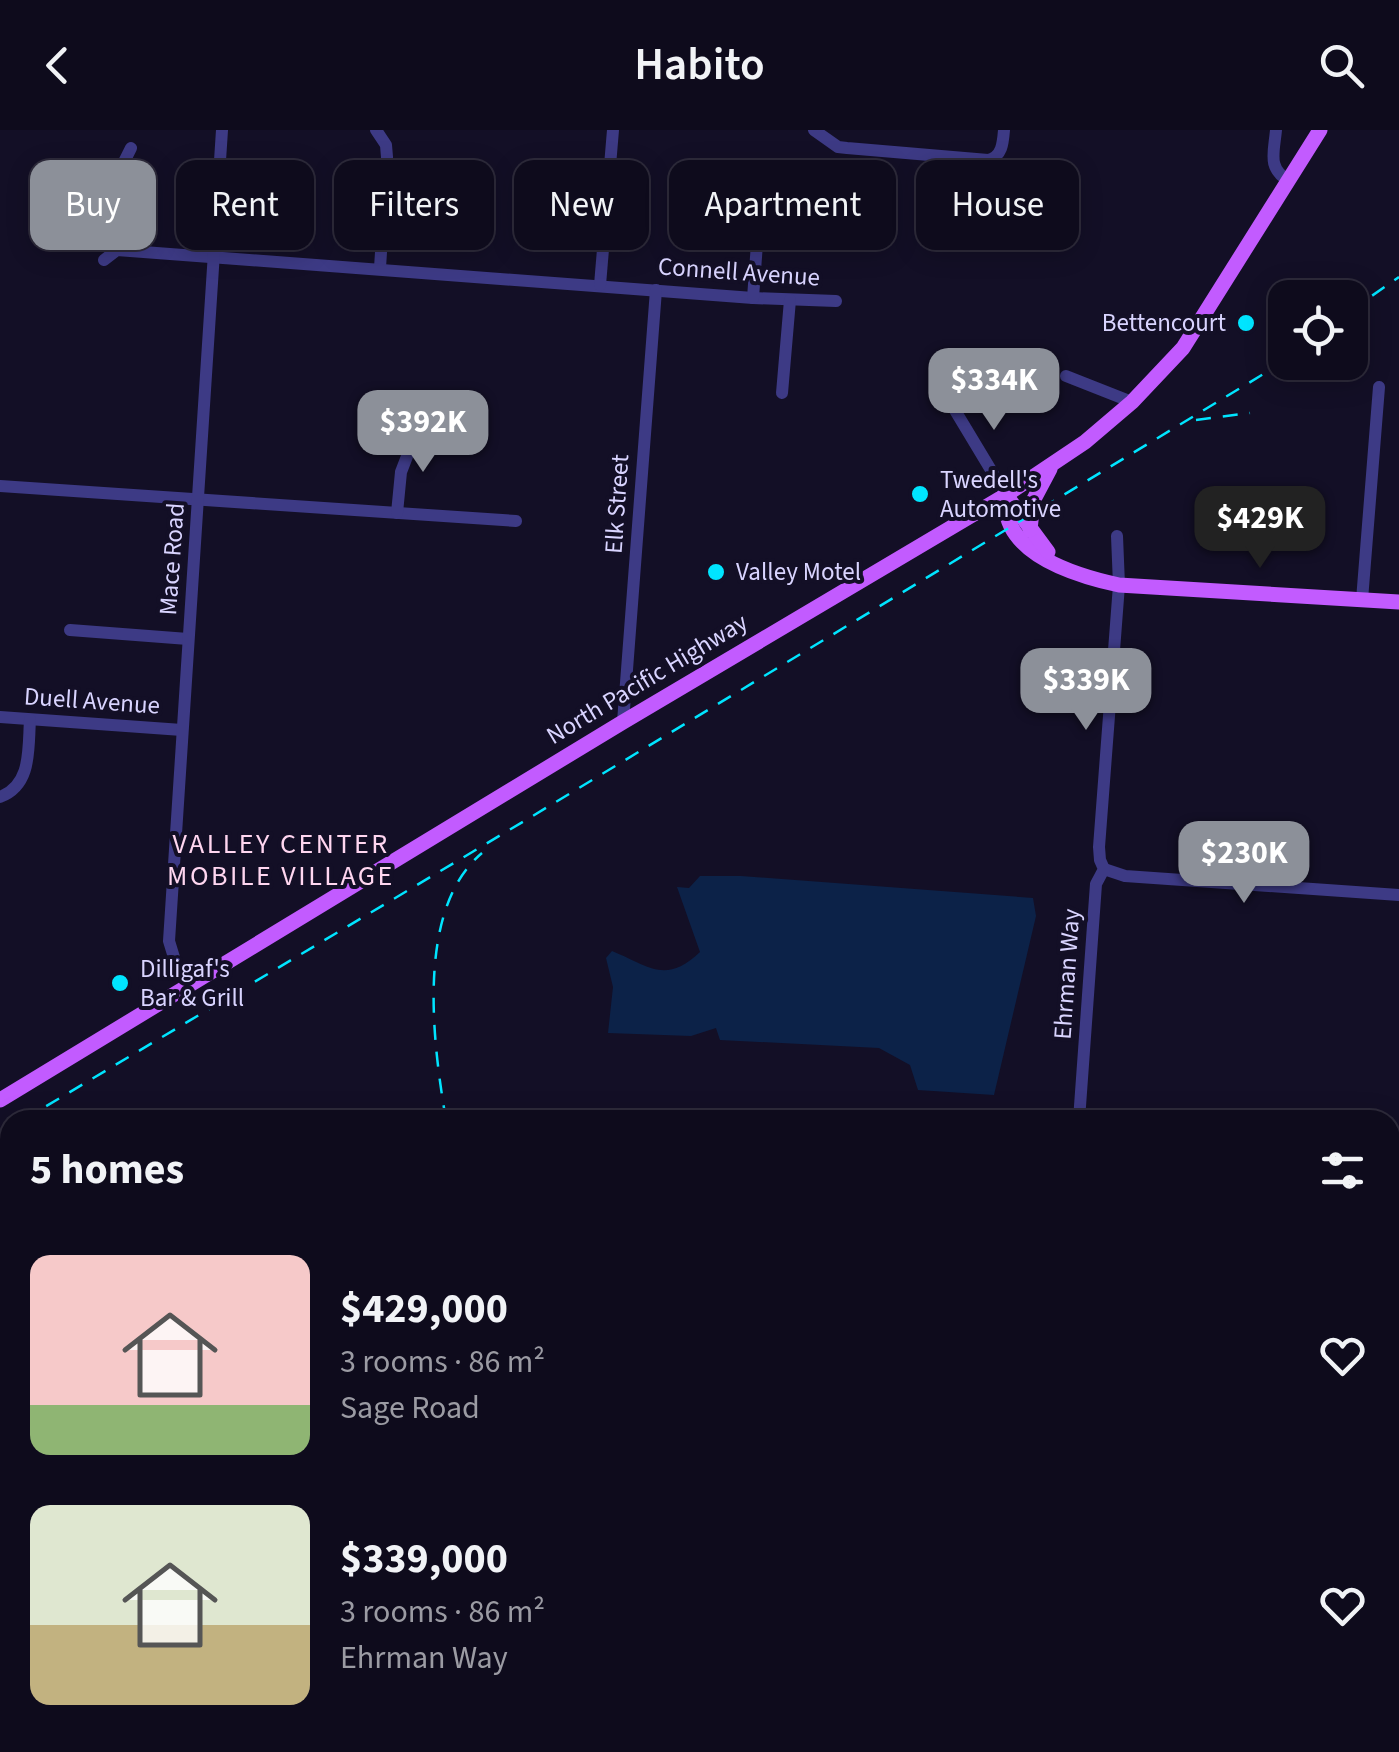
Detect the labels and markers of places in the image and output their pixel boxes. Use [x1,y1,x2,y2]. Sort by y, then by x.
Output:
place label: Bettencourt [1102,305,1227,341]
marker: Bettencourt [1235,312,1257,334]
pin: $334K [924,348,1064,433]
pin: $392K [353,390,493,475]
place label: Twedell's Automotive [940,462,1061,527]
marker: Twedell's Automotive [909,483,931,505]
pin: $429K [1190,486,1330,571]
place label: Valley Motel [736,554,861,590]
marker: Valley Motel [705,561,727,583]
pin: $339K [1016,648,1156,733]
pin: $230K [1174,821,1314,906]
place label: Dilligaf's Bar & Grill [140,951,244,1016]
marker: Dilligaf's Bar & Grill [109,972,131,994]

